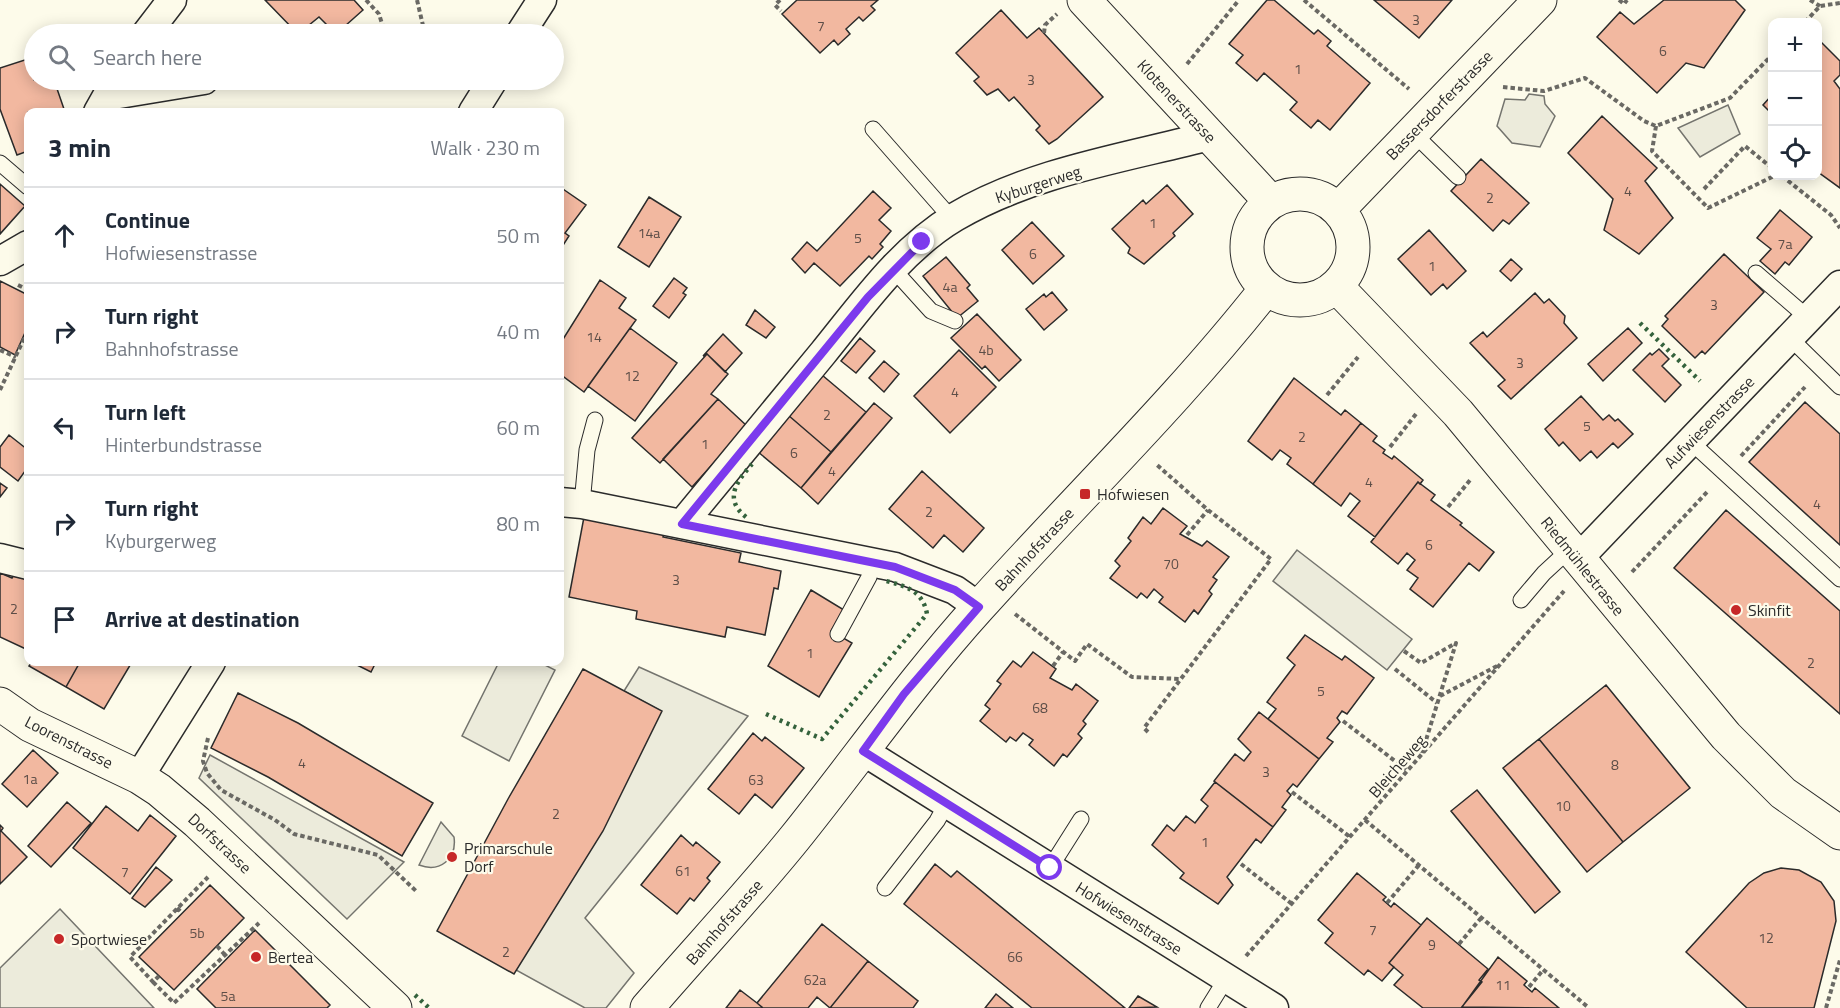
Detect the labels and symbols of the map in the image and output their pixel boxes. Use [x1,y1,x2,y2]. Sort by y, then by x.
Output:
house number: 3 [1412,9,1420,30]
house number: 7 [817,15,825,36]
house number: 6 [1659,40,1667,61]
street label: Bassersdorferstrasse [1380,45,1498,165]
street label: Klotenerstrasse [1132,54,1222,148]
house number: 1 [1294,58,1302,79]
house number: 3 [1027,69,1035,90]
street label: Kyburgerweg [992,159,1084,209]
house number: 4 [1624,180,1632,201]
house number: 2 [1486,187,1494,208]
house number: 1 [1149,212,1157,233]
house number: 14a [638,222,660,243]
house number: 5 [854,227,862,248]
route end [908,228,934,254]
house number: 7a [1778,233,1792,254]
house number: 6 [1029,243,1037,264]
house number: 1 [1428,255,1436,276]
house number: 4a [943,276,957,297]
house number: 3 [1710,294,1718,315]
house number: 14 [586,326,602,347]
house number: 4b [978,339,994,360]
house number: 3 [1516,352,1524,373]
house number: 12 [624,365,640,386]
street label: Aufwiesenstrasse [1658,370,1760,474]
house number: 4 [951,381,959,402]
house number: 2 [823,404,831,425]
house number: 5 [1583,415,1591,436]
house number: 2 [1298,426,1306,447]
house number: 1 [701,433,709,454]
house number: 6 [790,442,798,463]
house number: 4 [828,460,836,481]
house number: 4 [1365,471,1373,492]
place label: Hofwiesen [1097,482,1169,506]
marker: Hofwiesen [1078,487,1092,501]
house number: 4 [1813,493,1821,514]
house number: 2 [925,501,933,522]
street label: Bahnhofstrasse [989,502,1079,596]
street label: Riedmühlestrasse [1535,511,1631,621]
house number: 6 [1425,534,1433,555]
house number: 70 [1163,553,1179,574]
house number: 3 [672,569,680,590]
house number: 2 [10,598,18,619]
place label: Skinfit [1748,598,1791,622]
marker: Skinfit [1729,603,1743,617]
house number: 1 [806,642,814,663]
house number: 2 [1807,652,1815,673]
house number: 5 [1317,680,1325,701]
house number: 68 [1032,697,1048,718]
street label: Loorenstrasse [21,709,117,775]
street label: Bleicheweg [1363,729,1431,803]
house number: 4 [298,752,306,773]
house number: 8 [1611,754,1619,775]
house number: 3 [1262,761,1270,782]
house number: 1a [23,768,37,789]
house number: 63 [748,769,764,790]
house number: 10 [1555,795,1571,816]
house number: 2 [552,803,560,824]
street label: Dorfstrasse [183,807,257,879]
house number: 1 [1201,831,1209,852]
place label: Primarschule Dorf [464,836,553,878]
marker: Primarschule Dorf [445,850,459,864]
route start [1036,854,1062,880]
house number: 61 [675,860,691,881]
house number: 7 [121,861,129,882]
street label: Bahnhofstrasse [680,874,768,970]
street label: Hofwiesenstrasse [1071,876,1187,960]
house number: 7 [1369,919,1377,940]
house number: 5b [189,922,205,943]
place label: Sportwiese [71,927,147,951]
house number: 12 [1758,927,1774,948]
marker: Sportwiese [52,932,66,946]
house number: 9 [1428,934,1436,955]
house number: 2 [502,941,510,962]
place label: Bertea [268,945,313,969]
house number: 66 [1007,946,1023,967]
marker: Bertea [249,950,263,964]
house number: 62a [804,969,826,990]
house number: 11 [1495,974,1511,995]
house number: 5a [221,985,235,1006]

